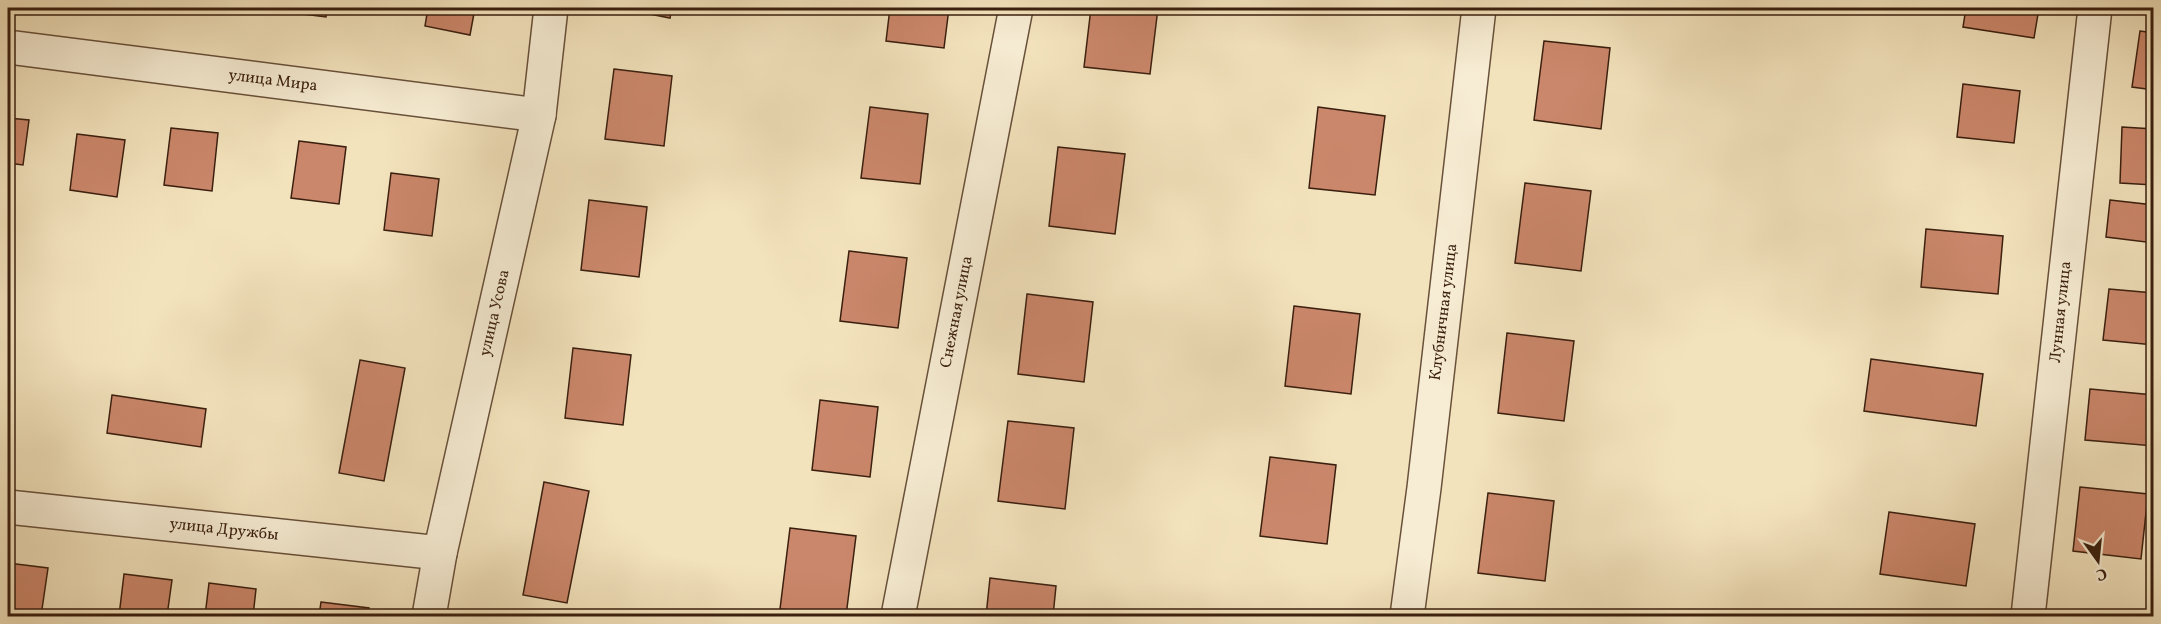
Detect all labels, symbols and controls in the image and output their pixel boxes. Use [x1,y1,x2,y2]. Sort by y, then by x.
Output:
street label: улица Мира [227,65,319,97]
street label: Клубничная улица [1425,242,1463,382]
street label: Снежная улица [935,254,979,370]
street label: Лунная улица [2045,260,2077,364]
street label: улица Усова [474,267,516,359]
street label: улица Дружбы [168,513,280,547]
north arrow [2068,531,2128,591]
text: С [2094,562,2109,586]

